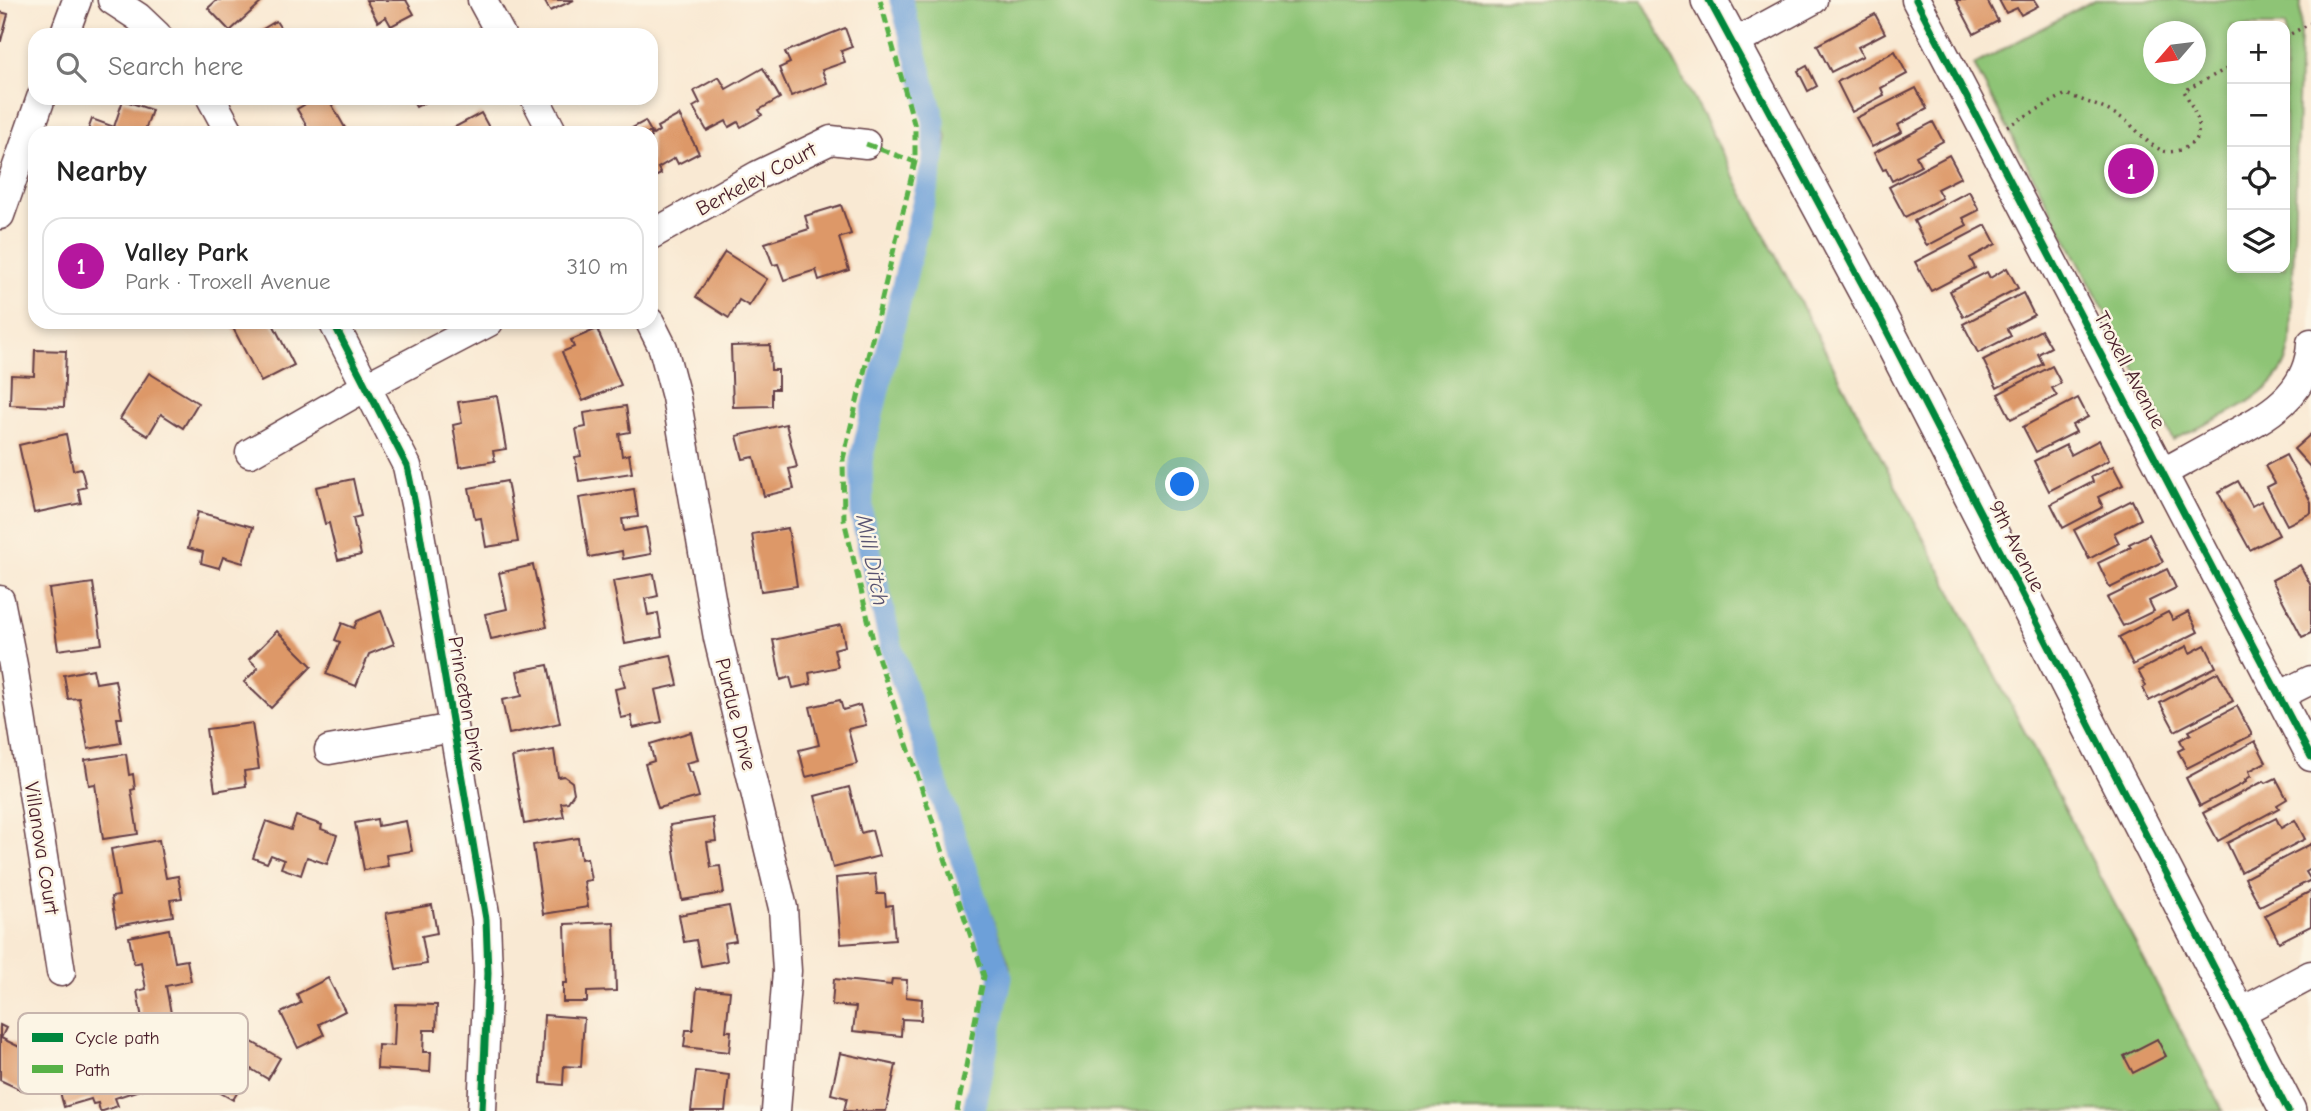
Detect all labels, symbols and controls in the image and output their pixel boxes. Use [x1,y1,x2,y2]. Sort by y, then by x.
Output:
north arrow [2143,21,2206,84]
map controls [2227,21,2290,273]
button: + [2227,21,2290,84]
search box [28,28,658,105]
icon: search [52,48,90,86]
text: Search here [108,52,243,82]
button: − [2227,84,2290,147]
street label: Berkeley Court [692,137,821,221]
pin: 1 [2108,145,2154,197]
button: locate [2227,147,2290,210]
text: Nearby [56,154,147,189]
button: layers [2227,210,2290,273]
text: Valley Park [125,238,248,268]
text: 1 [76,253,86,280]
text: 310 m [567,253,628,280]
text: Park · Troxell Avenue [125,268,331,295]
street label: Troxell Avenue [2089,307,2171,433]
your location [1165,467,1199,501]
street label: 9th Avenue [1984,496,2050,596]
water label: Mill Ditch [850,511,895,608]
street label: Princeton Drive [443,634,491,774]
street label: Purdue Drive [710,655,762,773]
street label: Villanova Court [20,780,64,917]
legend [18,1013,248,1094]
text: Cycle path [75,1027,160,1049]
text: Path [75,1059,110,1081]

